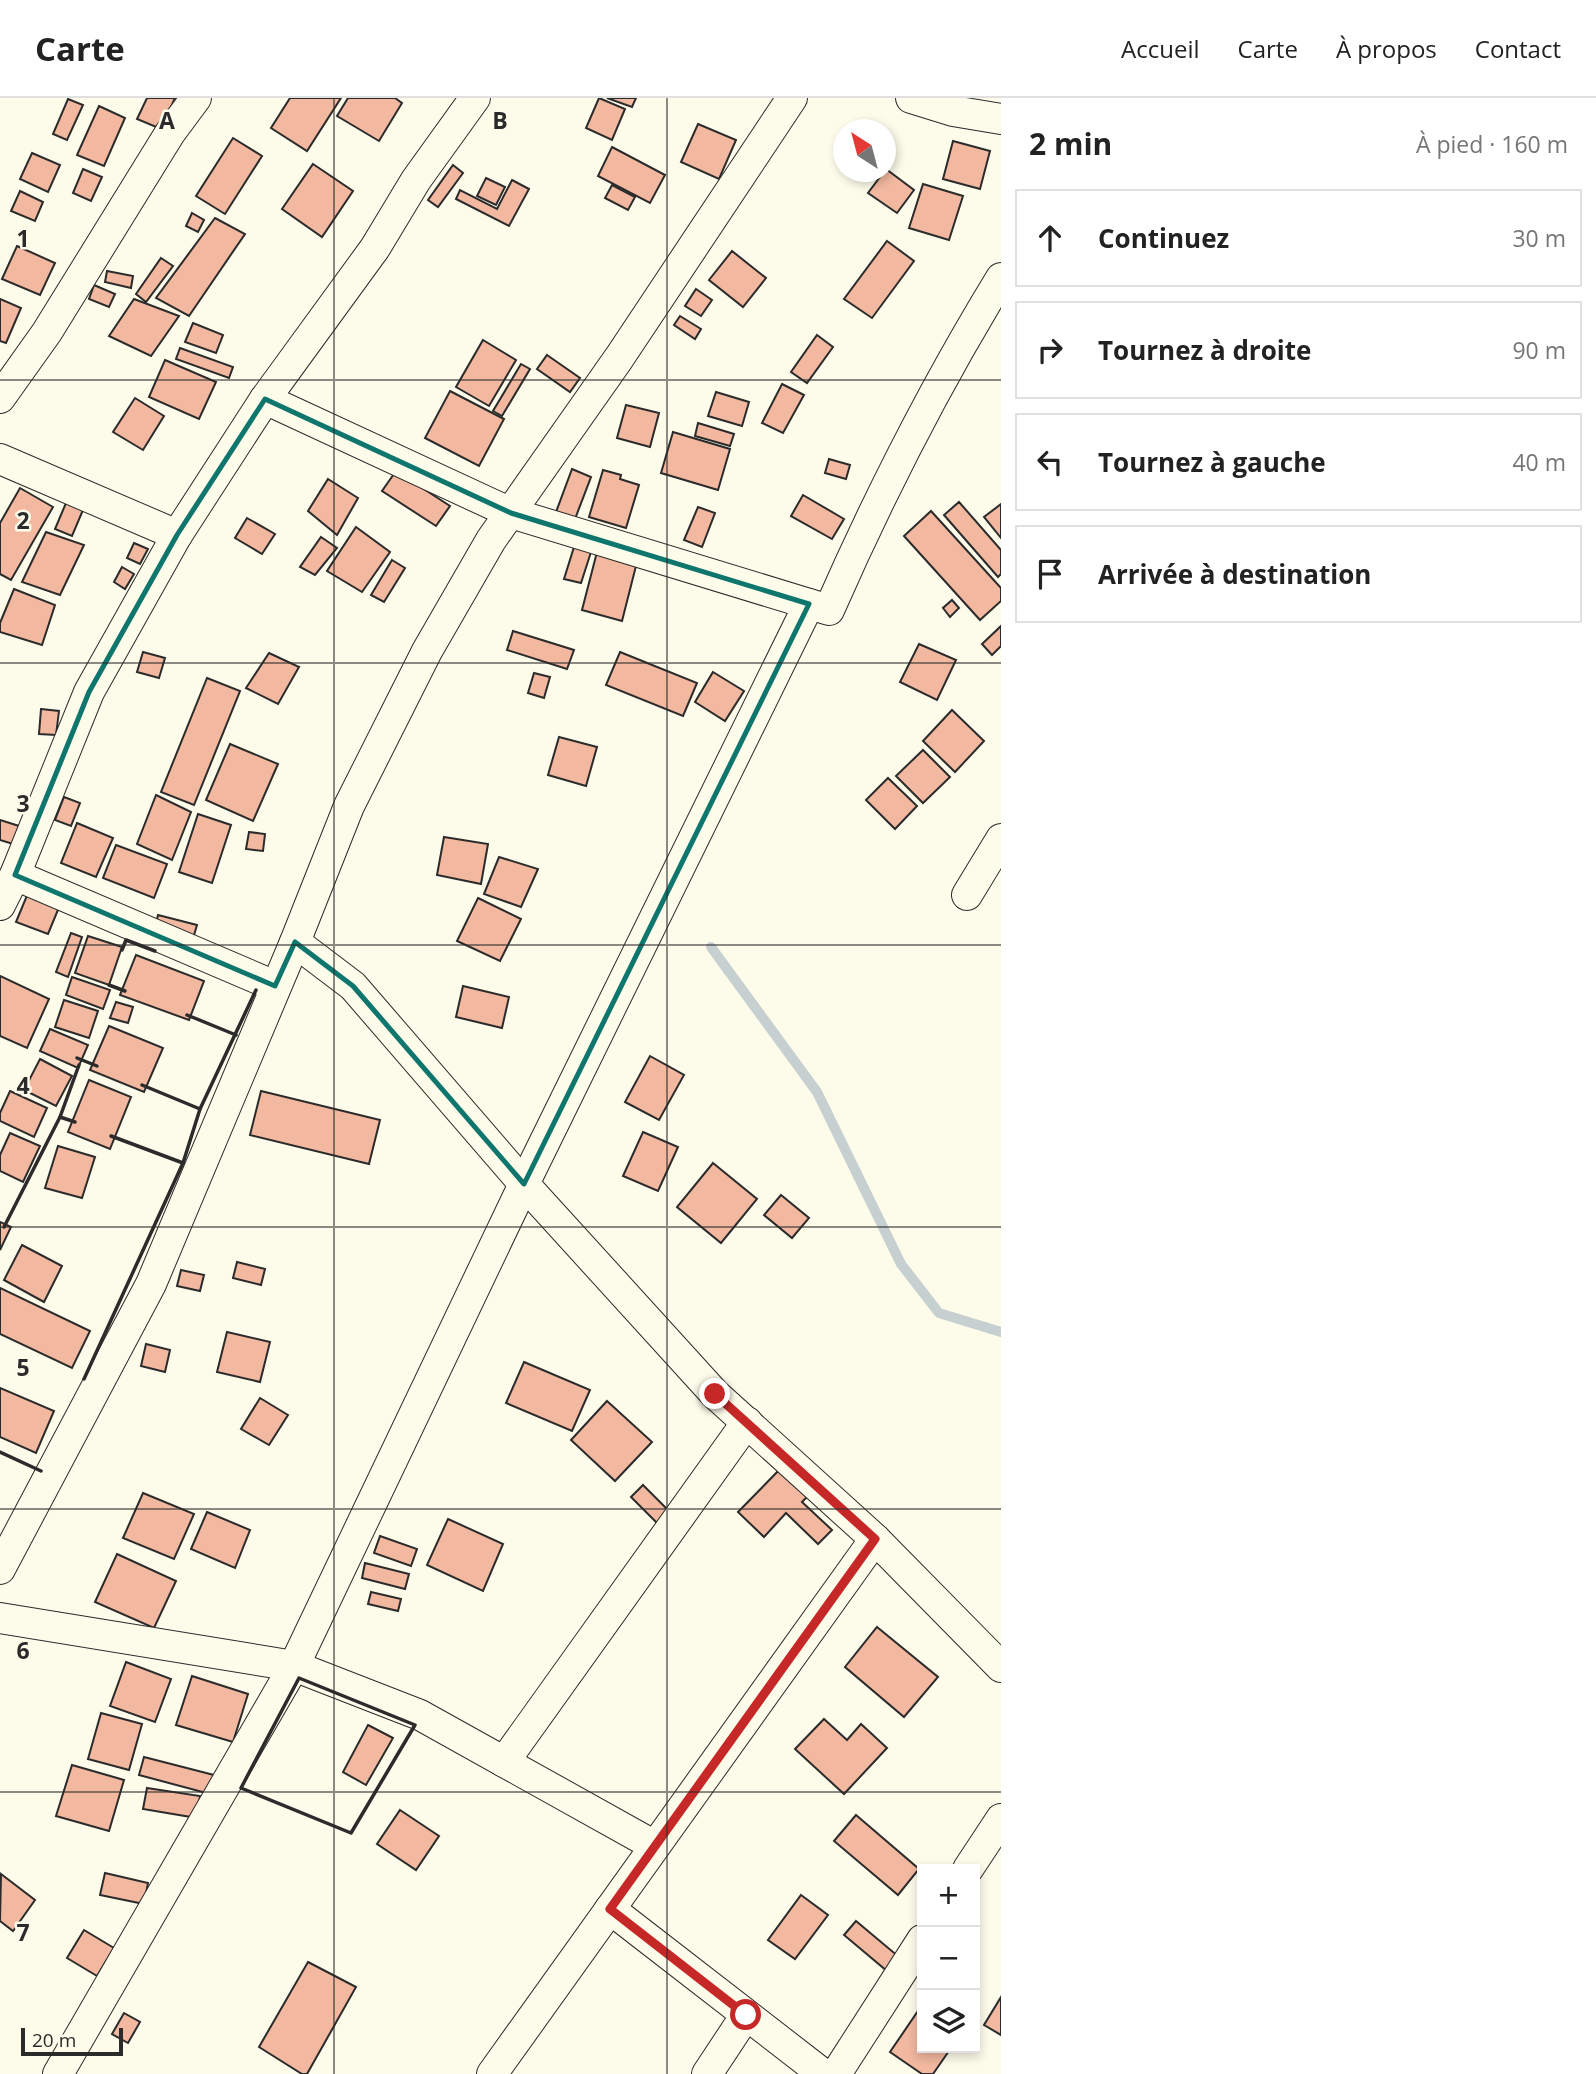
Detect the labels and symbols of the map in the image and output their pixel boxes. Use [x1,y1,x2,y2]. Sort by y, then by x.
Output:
text: A [159,104,175,136]
text: B [492,104,508,136]
north arrow [833,119,896,182]
text: 1 [16,222,30,254]
text: 2 [16,504,30,536]
text: 3 [16,787,30,819]
text: 4 [16,1069,30,1101]
text: 5 [16,1351,30,1383]
route end [699,1378,730,1409]
text: 6 [16,1634,30,1666]
text: 7 [16,1916,30,1948]
route start [730,1999,761,2030]
scale bar [21,2025,122,2057]

